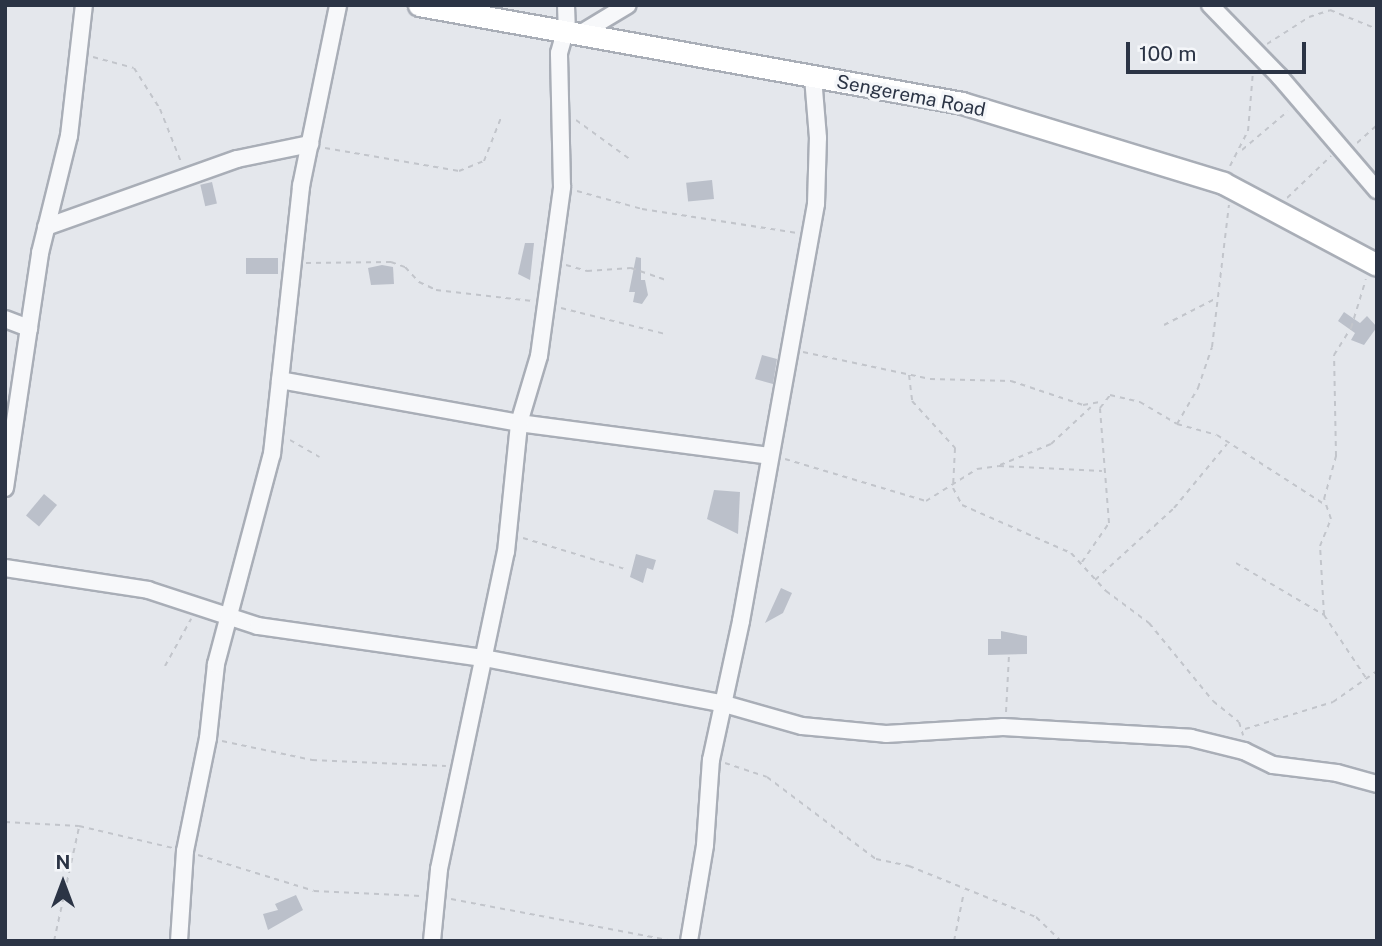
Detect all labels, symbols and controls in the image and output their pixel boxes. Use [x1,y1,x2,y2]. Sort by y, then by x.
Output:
scale bar [1130,28,1310,72]
text: 100 m [1139,41,1196,66]
street label: Sengerema Road [835,70,987,122]
north arrow [28,848,98,918]
text: N [56,851,70,873]

